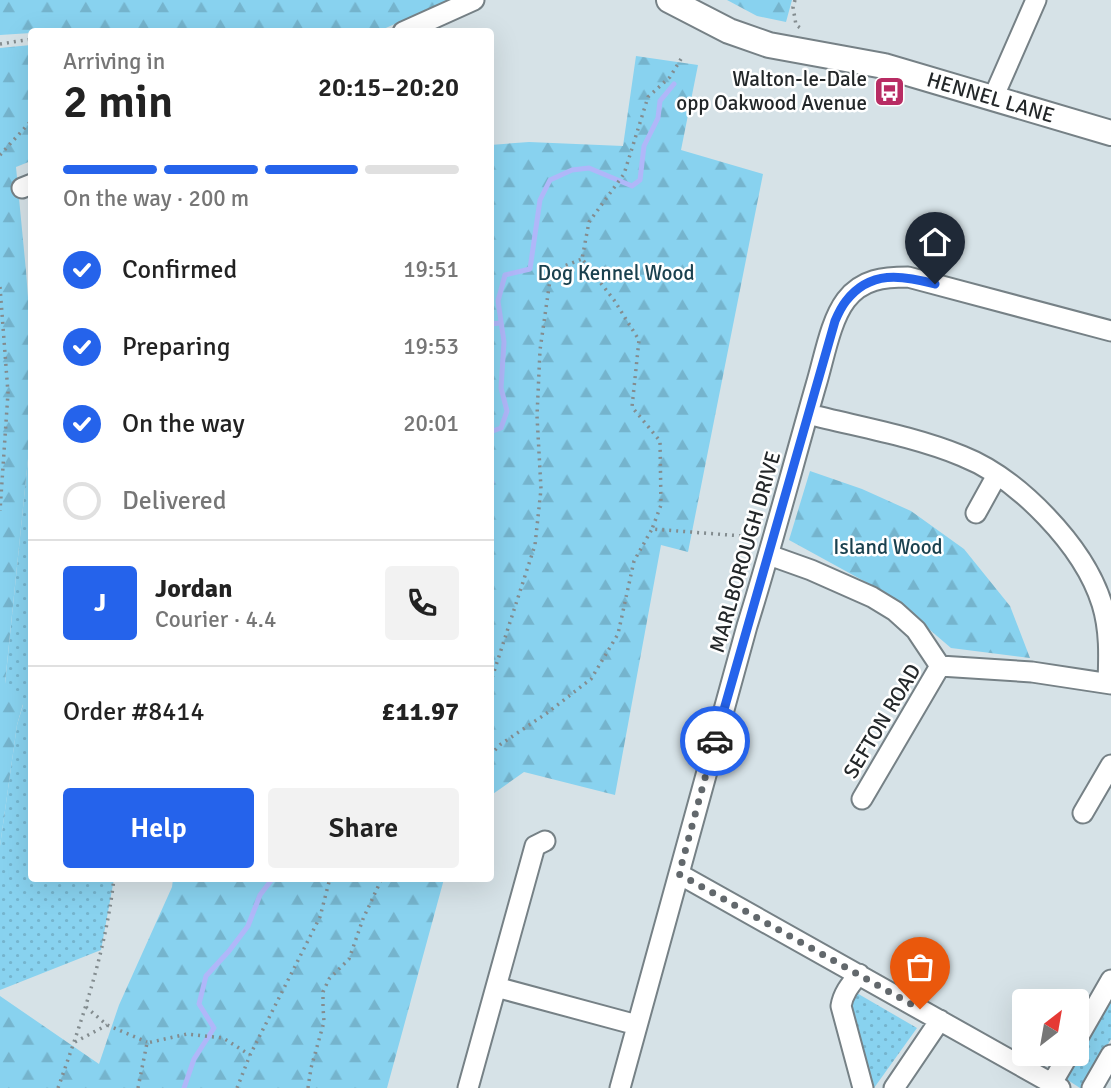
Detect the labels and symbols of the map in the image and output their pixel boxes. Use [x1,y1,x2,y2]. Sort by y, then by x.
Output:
place label: Walton-le-Dale opp Oakwood Avenue [676,66,867,116]
street label: HENNEL LANE [924,66,1057,129]
bus stop icon: Walton-le-Dale opp Oakwood Avenue [873,74,907,108]
pin [905,212,965,284]
park label: Dog Kennel Wood [537,260,695,286]
street label: MARLBOROUGH DRIVE [704,448,786,656]
park label: Island Wood [833,534,943,560]
street label: SEFTON ROAD [838,659,926,783]
courier [680,706,750,776]
pin [890,937,950,1009]
north arrow [1012,989,1088,1066]

